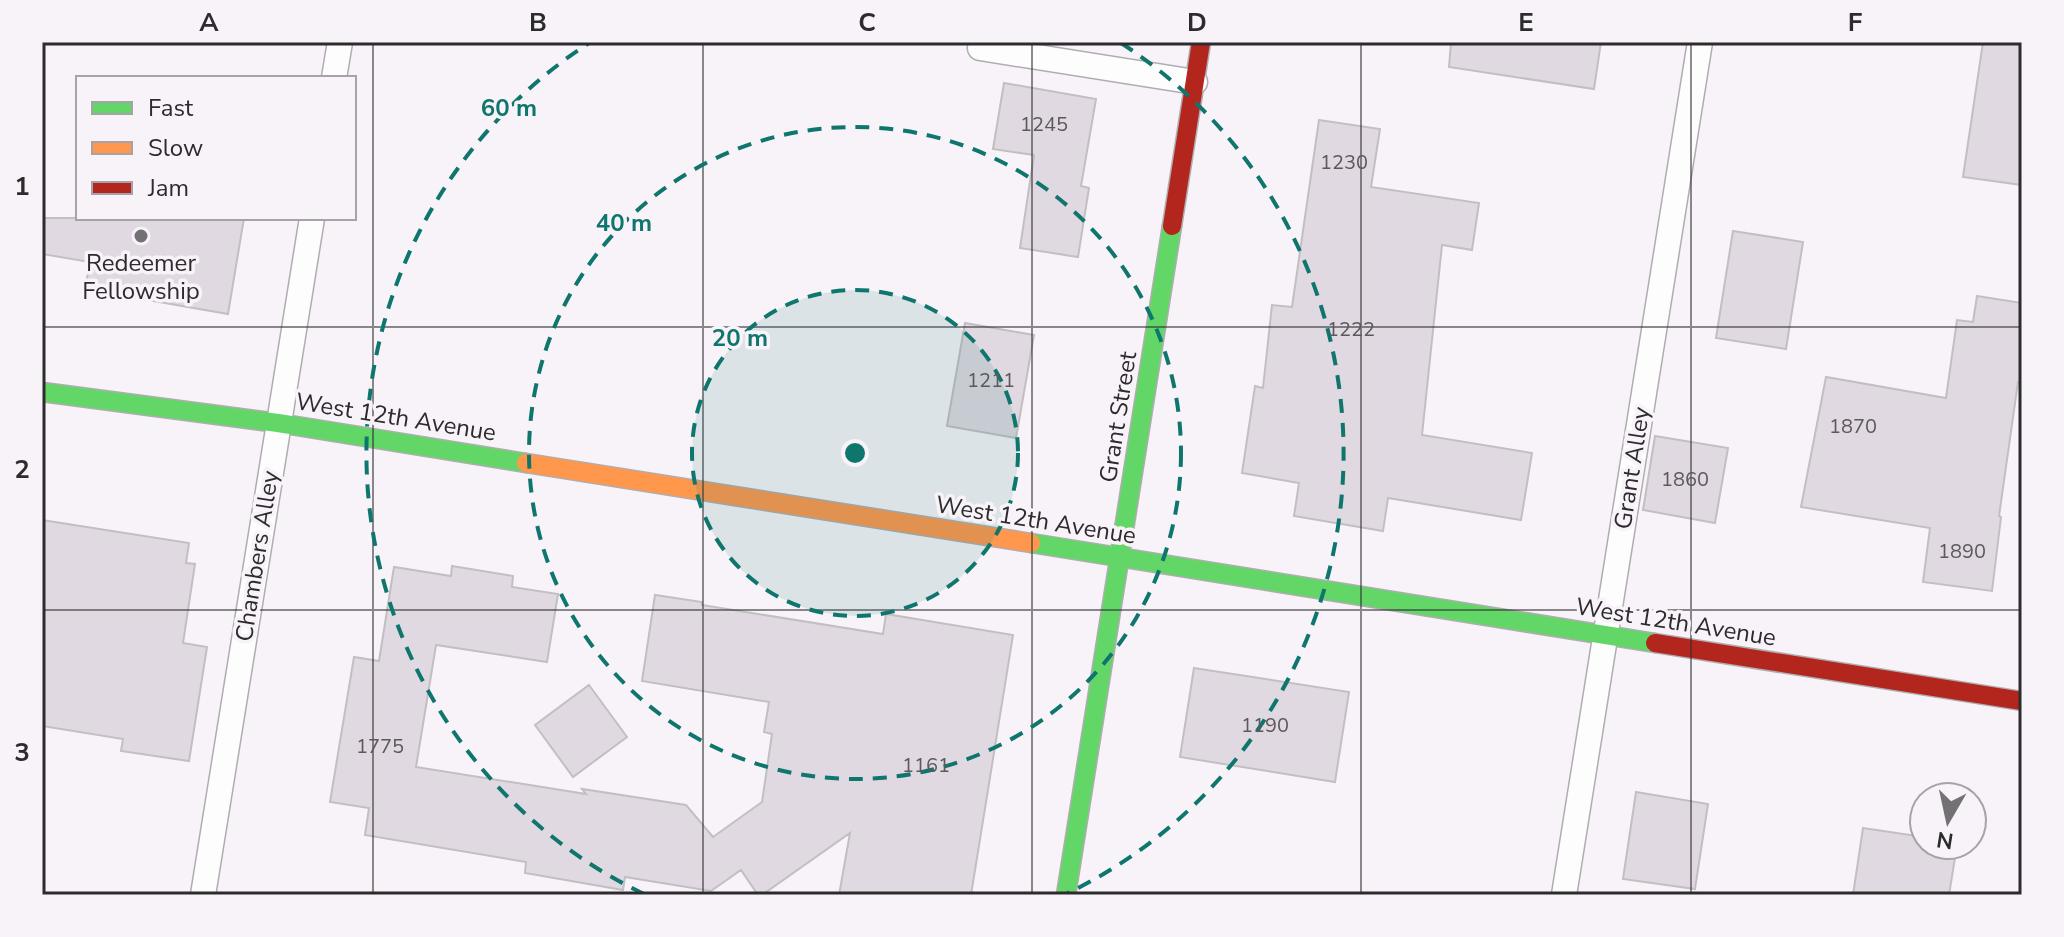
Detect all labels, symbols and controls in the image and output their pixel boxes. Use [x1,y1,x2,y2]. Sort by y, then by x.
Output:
text: A [199,5,219,40]
text: B [529,5,547,40]
text: C [858,5,876,40]
text: D [1187,5,1207,40]
text: E [1518,5,1534,40]
text: F [1848,5,1862,40]
legend [76,76,356,220]
text: Fast [148,92,194,124]
text: 60 m [481,92,537,124]
house number: 1245 [1020,111,1068,138]
text: Slow [148,132,203,164]
house number: 1230 [1320,149,1368,176]
text: 1 [14,169,30,204]
text: Jam [147,172,189,204]
text: 40 m [596,207,652,239]
marker: Redeemer Fellowship [132,227,150,245]
place label: Redeemer Fellowship [82,247,200,307]
house number: 1222 [1327,316,1375,343]
text: 20 m [712,322,768,354]
street label: Grant Street [1092,349,1144,485]
house number: 1211 [967,367,1015,394]
street label: West 12th Avenue [294,385,498,449]
street label: Grant Alley [1607,404,1658,531]
house number: 1870 [1829,413,1877,440]
centre of rings [841,439,869,467]
text: 2 [14,452,30,487]
house number: 1860 [1661,466,1709,493]
street label: Chambers Alley [228,468,286,644]
street label: West 12th Avenue [934,488,1138,552]
house number: 1890 [1938,538,1986,565]
street label: West 12th Avenue [1574,590,1778,654]
house number: 1190 [1241,712,1289,739]
house number: 1775 [356,733,404,760]
text: 3 [14,735,30,770]
house number: 1161 [902,752,950,779]
north arrow [1908,781,1988,861]
text: N [1935,824,1956,856]

